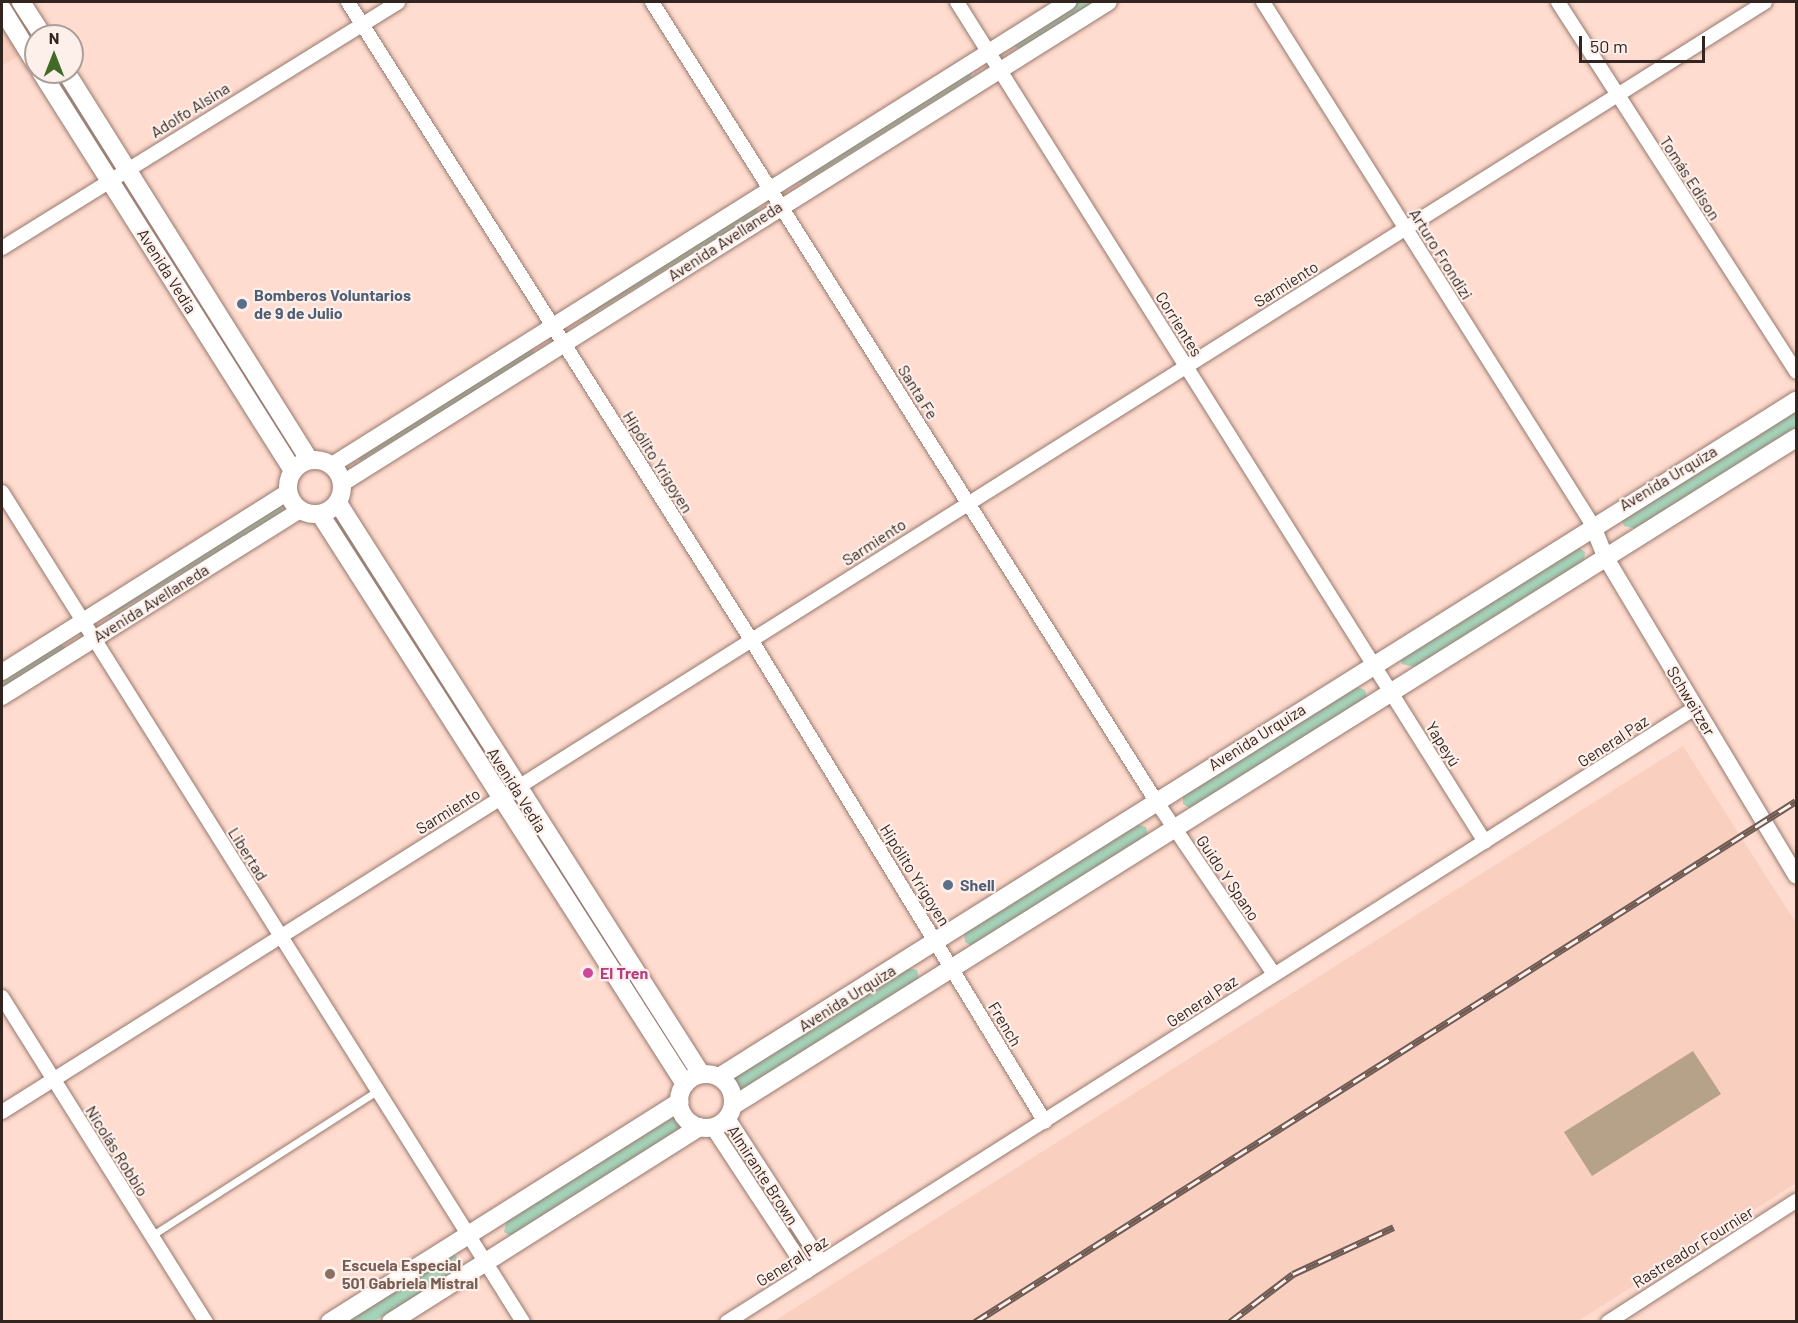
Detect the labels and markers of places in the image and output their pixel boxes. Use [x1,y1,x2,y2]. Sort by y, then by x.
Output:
place label: Bomberos Voluntarios de 9 de Julio [254,285,411,323]
marker: Bomberos Voluntarios de 9 de Julio [235,297,249,311]
place label: Shell [960,875,995,895]
marker: Shell [941,878,955,892]
place label: El Tren [600,963,648,983]
marker: El Tren [581,966,595,980]
place label: Escuela Especial 501 Gabriela Mistral [342,1255,478,1293]
marker: Escuela Especial 501 Gabriela Mistral [323,1267,337,1281]

